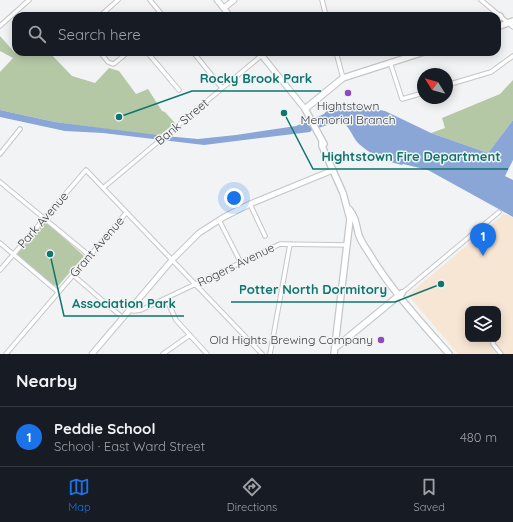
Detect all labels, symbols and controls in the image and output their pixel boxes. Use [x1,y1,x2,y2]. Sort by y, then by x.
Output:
search box [12,12,501,56]
icon: search [26,23,48,45]
text: Search here [58,25,141,44]
callout: Rocky Brook Park [192,66,321,91]
north arrow [417,68,453,104]
text: Rocky Brook Park [200,70,312,86]
marker: Hightstown Memorial Branch [343,88,353,98]
street label: Bank Street [152,95,211,148]
place label: Hightstown Memorial Branch [301,98,395,127]
callout: Hightstown Fire Department [313,144,508,169]
text: Hightstown Fire Department [321,148,501,164]
street label: Park Avenue [14,188,71,251]
your location [224,188,244,208]
street label: Grant Avenue [66,213,127,280]
pin: 1 [470,223,496,256]
street label: Rogers Avenue [195,239,277,290]
callout: Potter North Dormitory [231,277,395,302]
text: Potter North Dormitory [239,281,387,297]
callout: Association Park [64,291,184,316]
text: Association Park [72,295,176,311]
map controls [465,306,501,342]
button: layers [465,306,501,342]
place label: Old Hights Brewing Company [209,332,373,347]
marker: Old Hights Brewing Company [376,335,386,345]
text: Nearby [16,370,77,391]
text: Peddie School [54,419,156,438]
text: 1 [26,429,32,445]
text: 480 m [460,429,497,445]
text: School · East Ward Street [54,438,205,454]
tab: Map [68,476,91,514]
tab: Directions [227,476,277,514]
tab: Saved [413,476,445,514]

